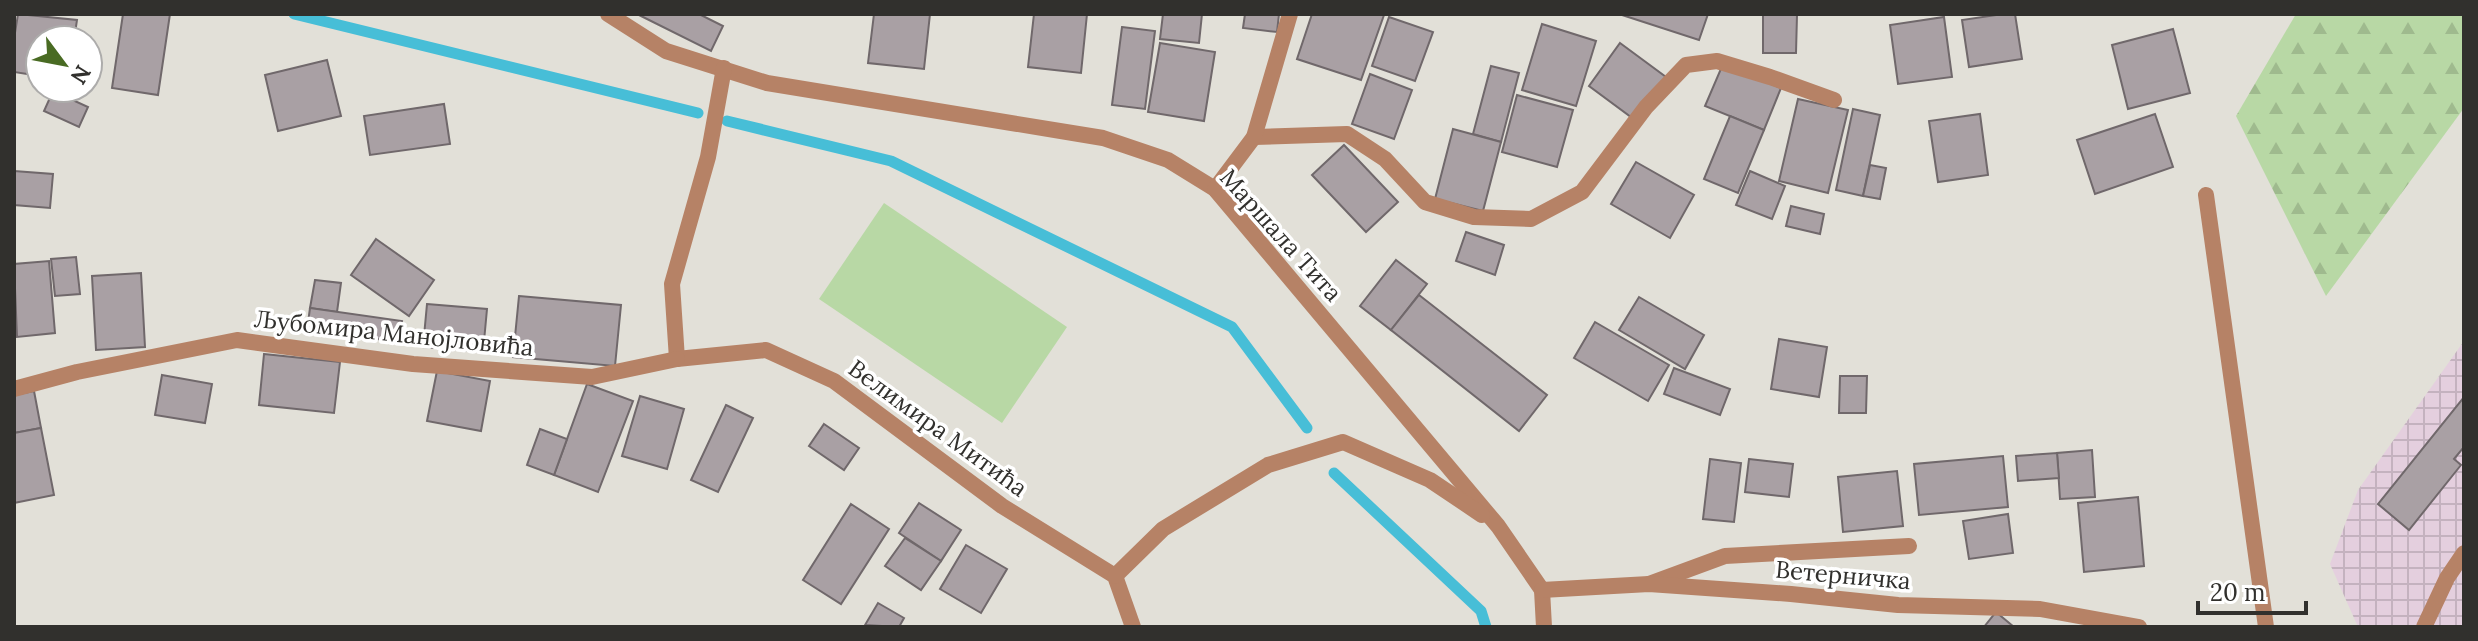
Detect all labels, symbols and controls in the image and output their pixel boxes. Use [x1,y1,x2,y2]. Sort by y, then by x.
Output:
north arrow [24,24,104,104]
text: N [65,60,97,89]
street label: Маршала Тита [1213,162,1349,308]
street label: Љубомира Манојловића [253,303,535,363]
street label: Велимира Митића [842,353,1034,503]
street label: Ветерничка [1774,554,1912,596]
scale bar [2198,565,2306,615]
text: 20 m [2210,577,2266,608]

